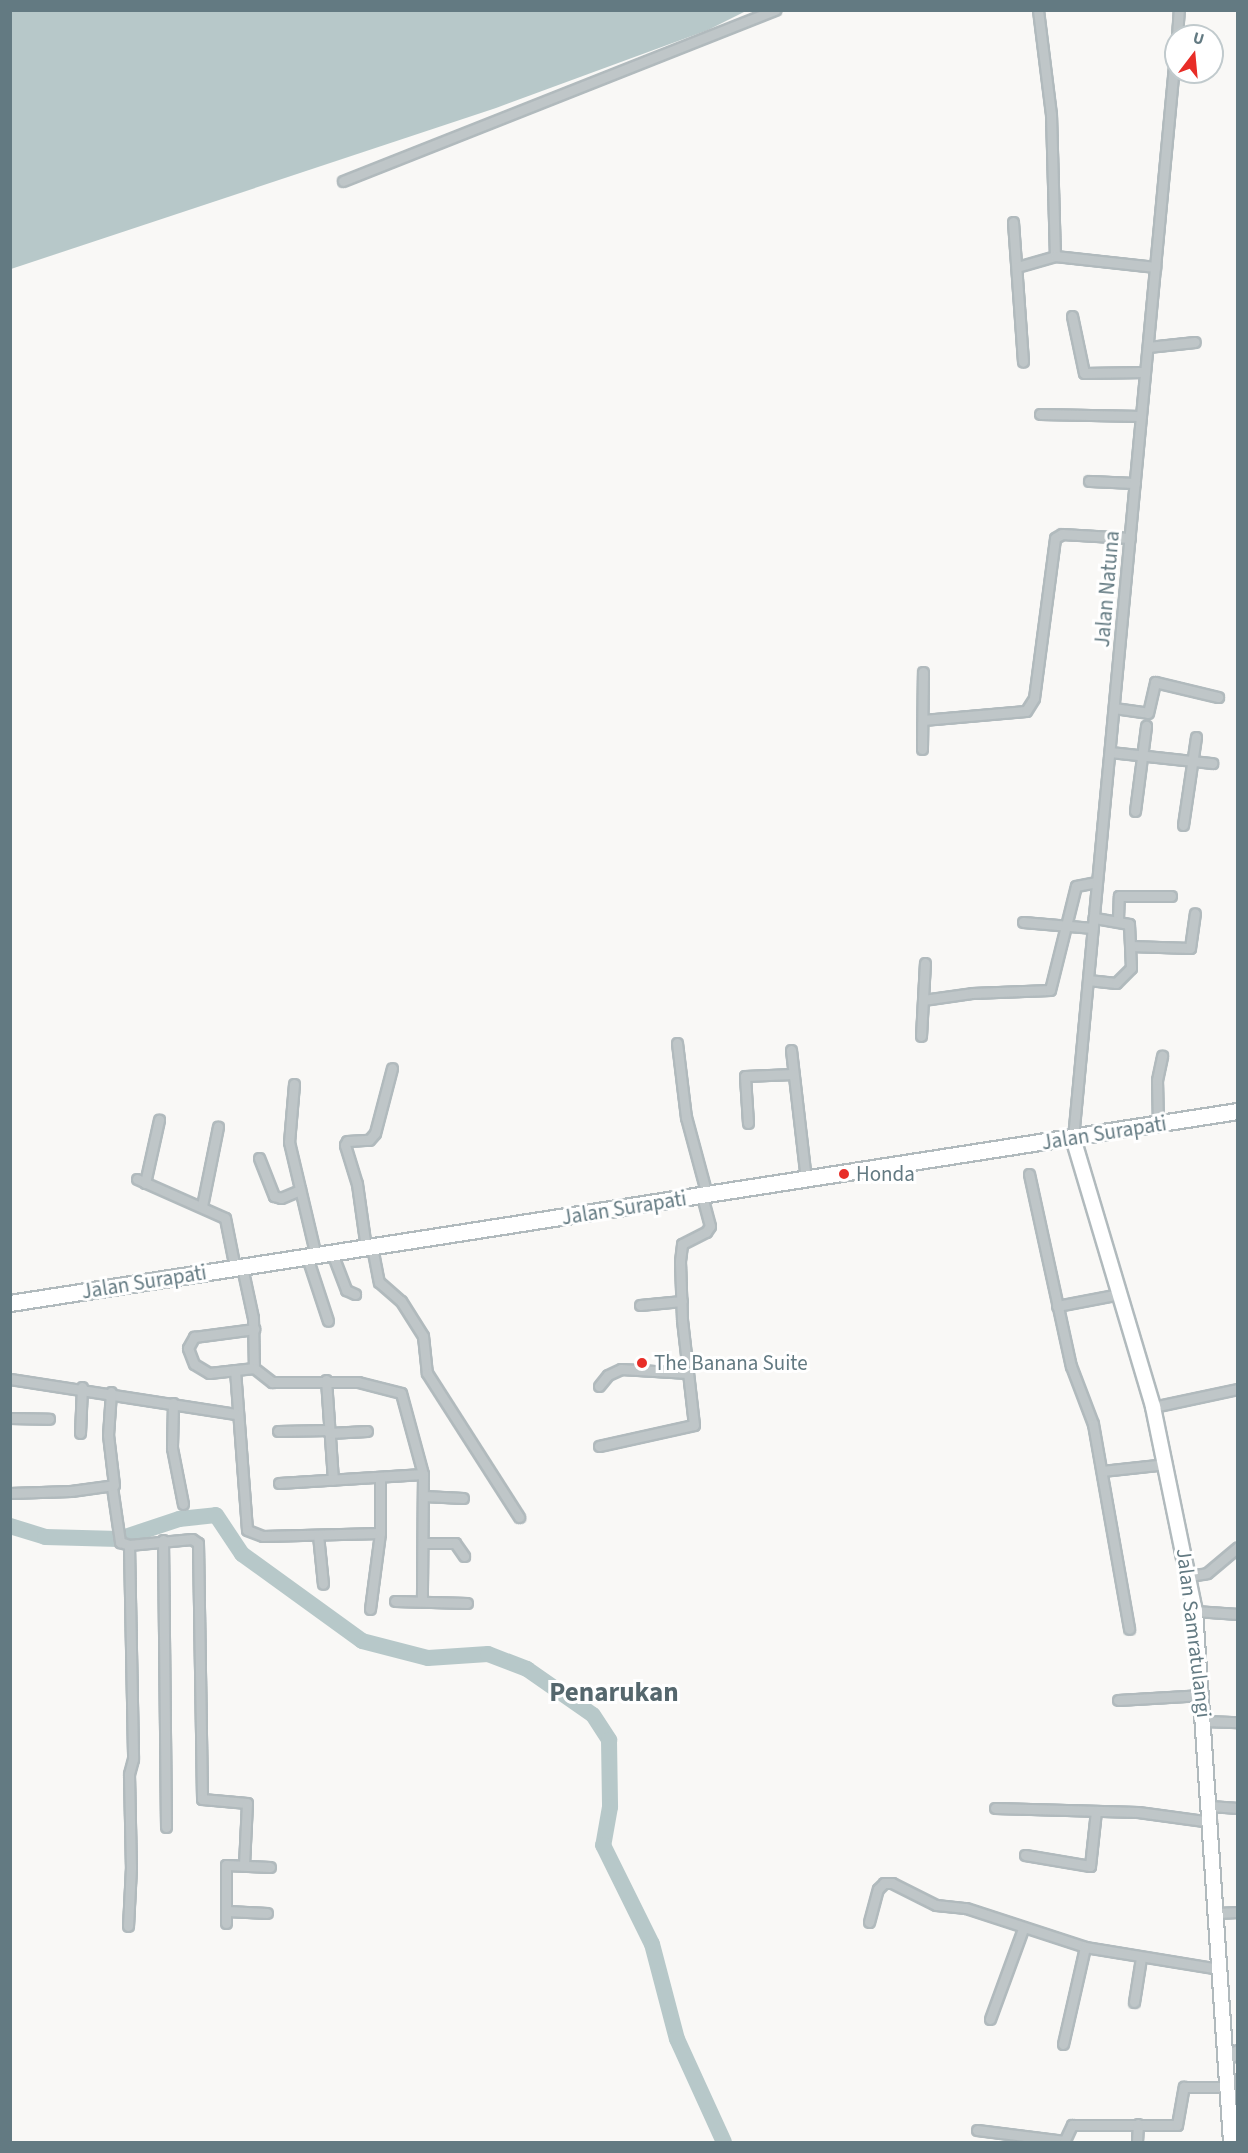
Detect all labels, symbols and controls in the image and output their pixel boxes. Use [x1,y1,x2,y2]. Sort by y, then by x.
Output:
north arrow [1164,24,1224,84]
text: U [1190,27,1207,51]
street label: Jalan Natuna [1089,530,1125,648]
street label: Jalan Surapati [1040,1111,1168,1155]
place label: Honda [856,1161,915,1187]
marker: Honda [837,1167,851,1181]
street label: Jalan Surapati [560,1186,688,1230]
street label: Jalan Surapati [80,1260,208,1304]
place label: The Banana Suite [654,1350,808,1376]
marker: The Banana Suite [635,1356,649,1370]
street label: Jalan Samratulangi [1171,1547,1217,1719]
district label: Penarukan [549,1677,679,1709]

